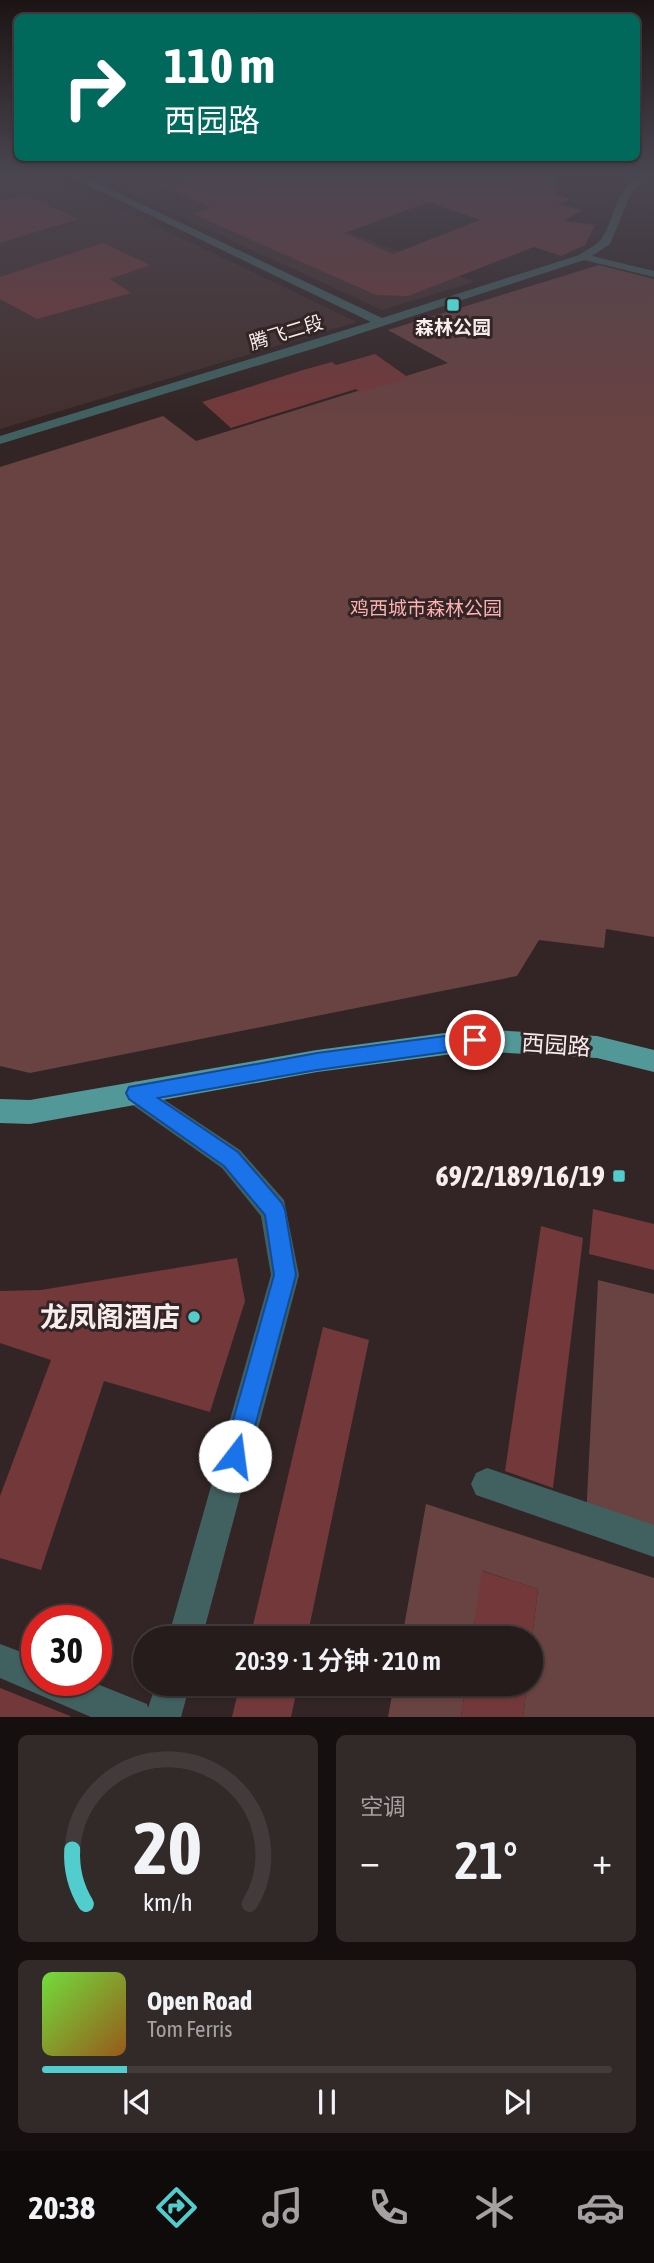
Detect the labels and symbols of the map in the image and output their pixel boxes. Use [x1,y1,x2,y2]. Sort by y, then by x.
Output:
marker: 森林公园 [445,297,461,313]
street label: 腾飞二段 [246,310,326,354]
place label: 森林公园 [415,316,491,338]
park label: 鸡西城市森林公园 [350,597,502,619]
pin [445,1010,505,1070]
street label: 西园路 [521,1030,591,1060]
place label: 69/2/189/16/19 [436,1160,605,1192]
marker: 69/2/189/16/19 [611,1168,627,1184]
place label: 龙凤阁酒店 [40,1301,180,1333]
marker: 龙凤阁酒店 [186,1309,202,1325]
position arrow [198,1419,272,1493]
speed limit sign: 30 [21,1605,112,1696]

